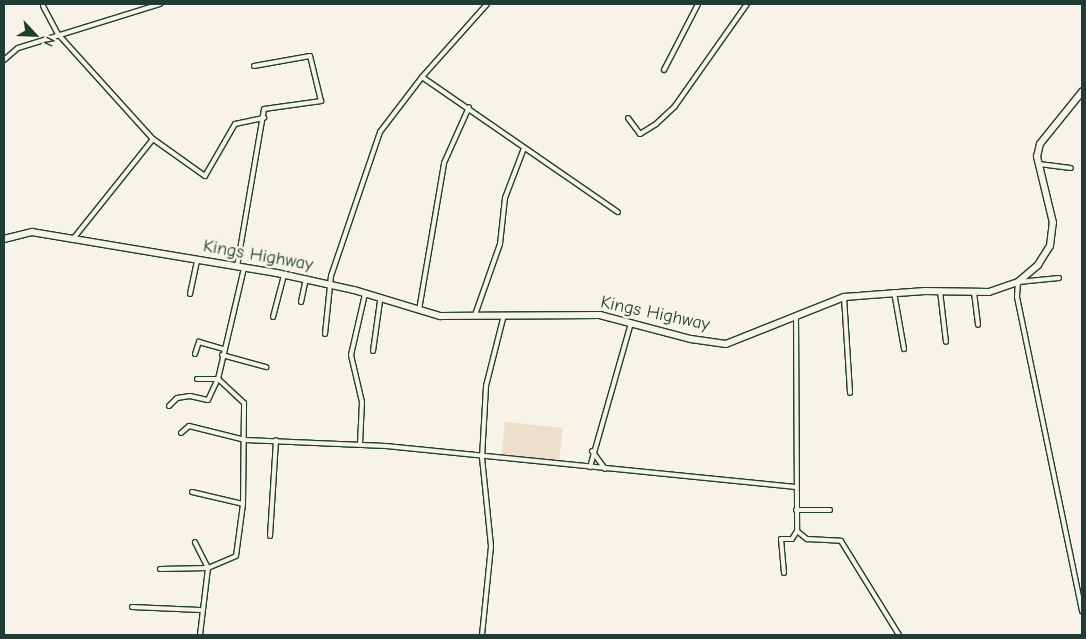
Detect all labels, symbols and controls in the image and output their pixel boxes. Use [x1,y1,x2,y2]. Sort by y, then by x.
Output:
north arrow [10,10,60,60]
text: N [39,34,59,49]
street label: Kings Highway [201,236,315,276]
street label: Kings Highway [598,292,712,336]

